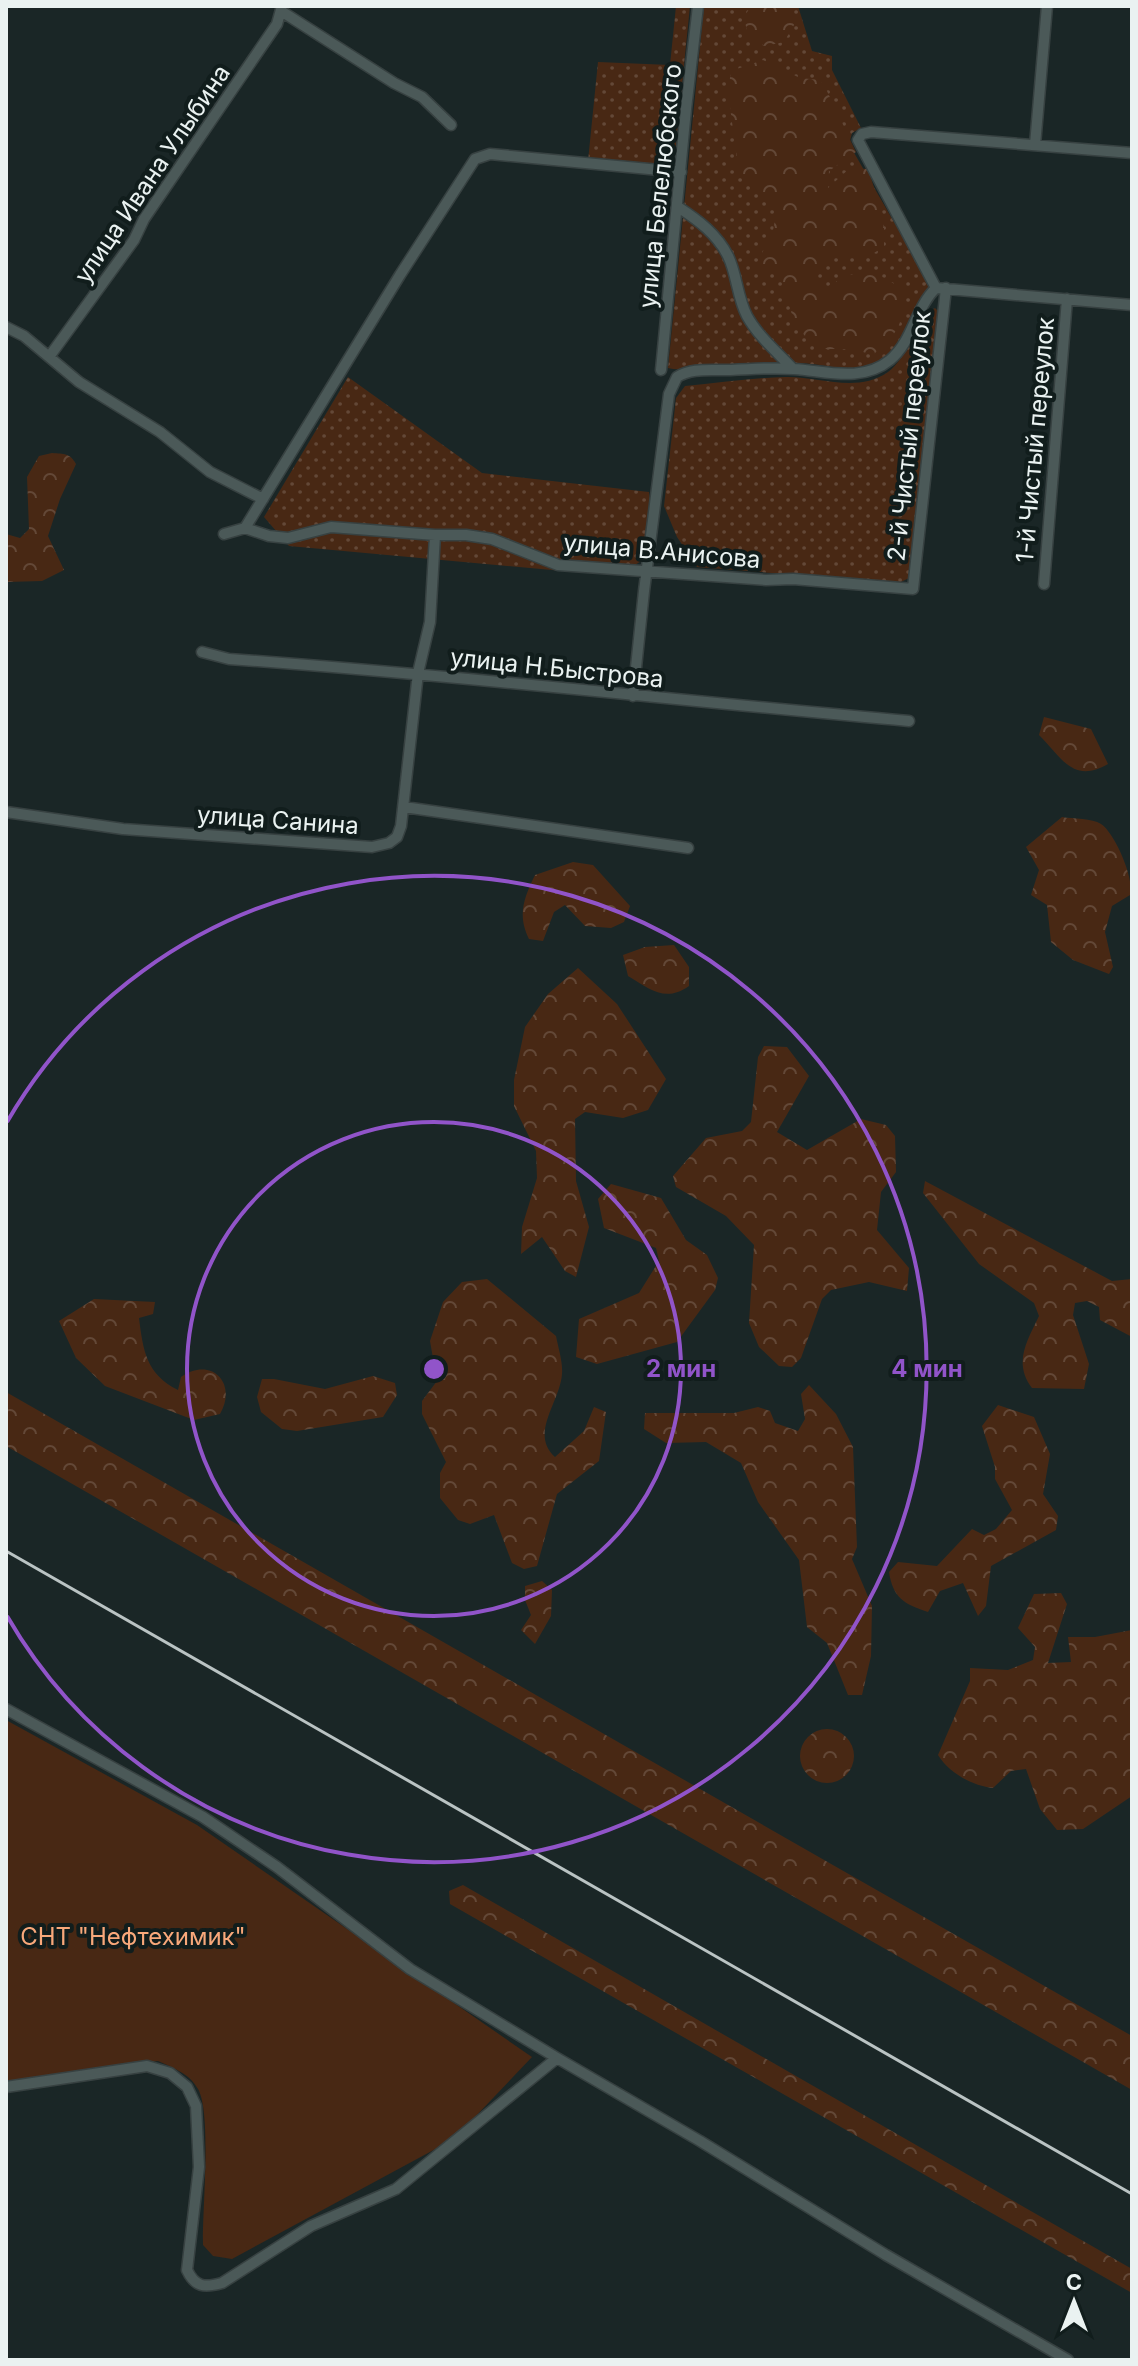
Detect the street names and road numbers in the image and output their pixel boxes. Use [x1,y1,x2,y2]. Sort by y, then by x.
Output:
street label: улица Ивана Улыбина [68,59,236,289]
street label: улица Белелюбского [633,62,687,310]
street label: 2-й Чистый переулок [881,309,937,563]
street label: 1-й Чистый переулок [1010,316,1060,564]
street label: улица В.Анисова [562,528,762,574]
street label: улица Н.Быстрова [449,642,665,694]
street label: улица Санина [196,800,360,840]

